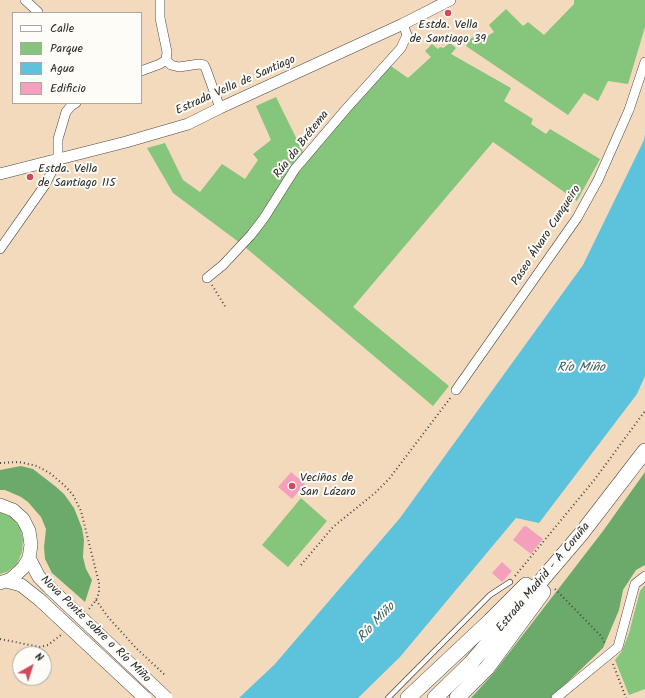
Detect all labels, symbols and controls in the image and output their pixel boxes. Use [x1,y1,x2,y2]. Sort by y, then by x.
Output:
marker: Estda. Vella de Santiago 39 [443,8,453,18]
legend [12,12,142,104]
text: Calle [50,19,74,38]
place label: Estda. Vella de Santiago 39 [410,19,486,47]
text: Parque [50,39,83,58]
street label: Estrada Vella de Santiago [174,53,298,119]
text: Agua [50,59,74,78]
text: Edificio [50,79,86,98]
street label: Rúa da Brétema [271,108,333,182]
place label: Estda. Vella de Santiago 115 [38,163,116,191]
marker: Estda. Vella de Santiago 115 [25,172,35,182]
street label: Paseo Álvaro Cunqueiro [509,183,585,289]
water label: Río Miño [557,361,605,377]
place label: Veciños de San Lázaro [300,472,356,500]
marker: Veciños de San Lázaro [287,481,297,491]
street label: Estrada Madrid - A Coruña [494,520,594,636]
street label: Nova Ponte sobre o Río Miño [37,573,153,687]
water label: Río Miño [355,600,399,646]
north arrow [12,646,52,686]

